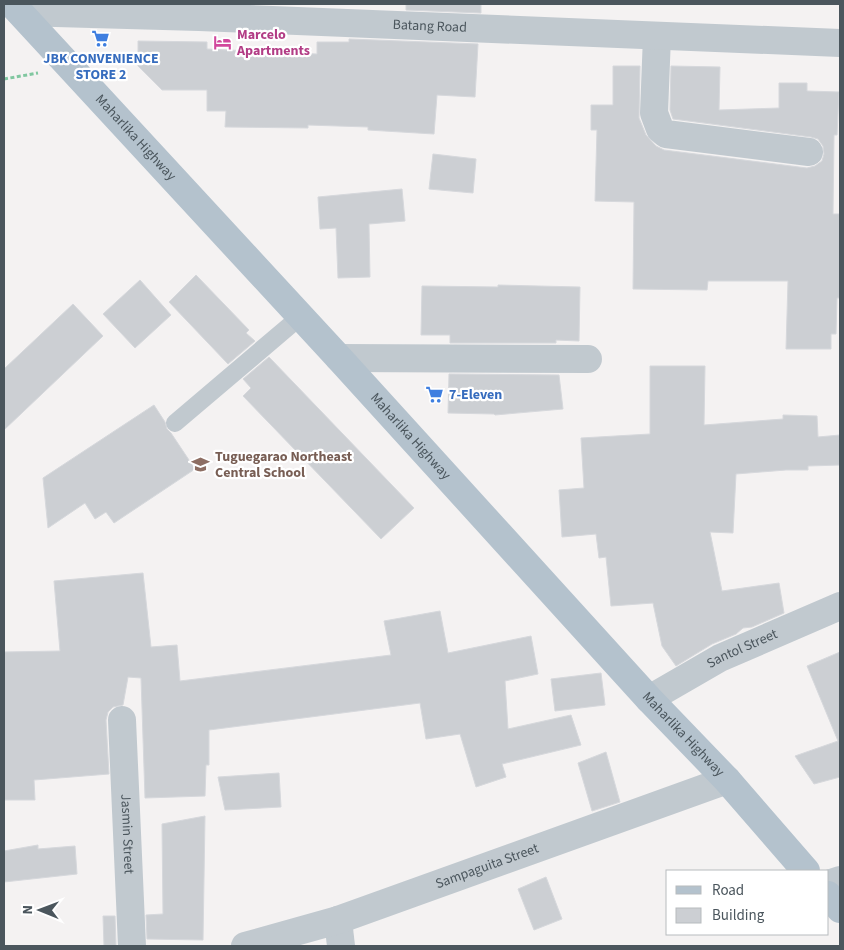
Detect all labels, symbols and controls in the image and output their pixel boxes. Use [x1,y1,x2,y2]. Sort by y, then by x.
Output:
street label: Batang Road [392,15,467,38]
place label: Marcelo Apartments [236,25,310,61]
supermarket icon: JBK CONVENIENCE STORE 2 [91,29,111,49]
hotel icon: Marcelo Apartments [213,33,233,53]
place label: JBK CONVENIENCE STORE 2 [43,49,159,85]
street label: Maharlika Highway [90,90,181,186]
supermarket icon: 7-Eleven [425,385,445,405]
place label: 7-Eleven [449,385,502,405]
street label: Maharlika Highway [366,389,456,485]
place label: Tuguegarao Northeast Central School [215,447,353,483]
school or university icon: Tuguegarao Northeast Central School [191,455,211,475]
street label: Santol Street [703,624,781,674]
street label: Maharlika Highway [637,688,729,782]
street label: Jasmin Street [115,793,139,875]
street label: Sampaguita Street [433,839,542,894]
legend [666,870,829,935]
text: Road [712,880,744,901]
north arrow [15,885,65,935]
text: N [18,905,38,915]
text: Building [712,905,765,926]

